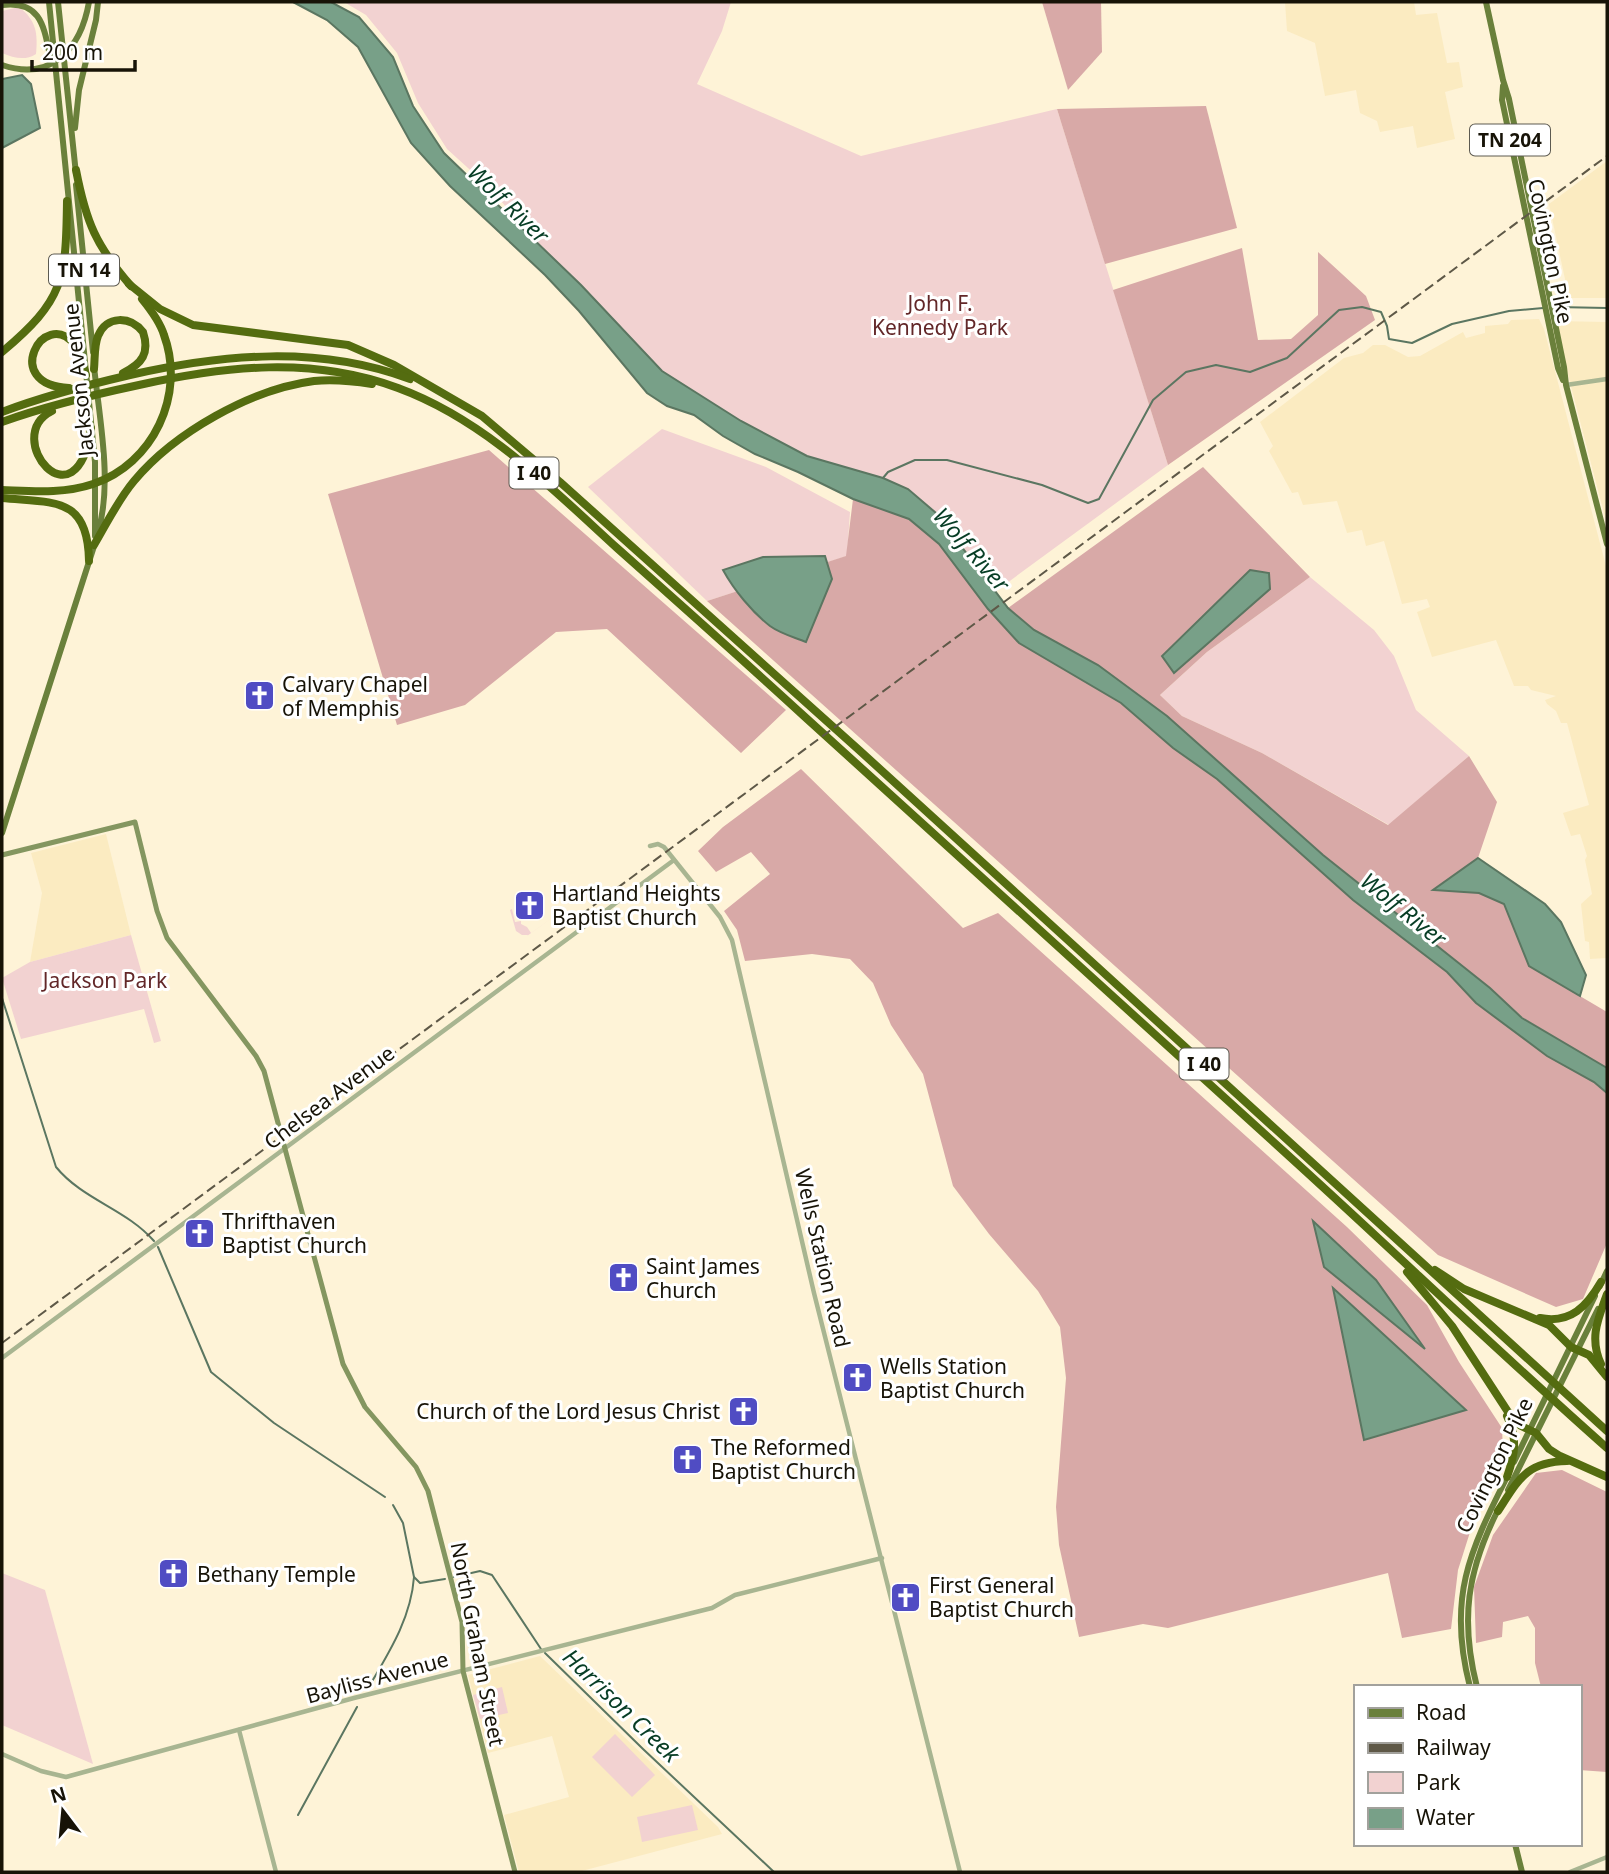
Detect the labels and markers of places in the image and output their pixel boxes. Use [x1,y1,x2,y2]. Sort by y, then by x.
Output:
place label: Calvary Chapel of Memphis [282,670,428,722]
church icon: Calvary Chapel of Memphis [242,679,276,713]
place label: Hartland Heights Baptist Church [552,879,721,931]
church icon: Hartland Heights Baptist Church [512,888,546,922]
place label: Thrifthaven Baptist Church [222,1207,367,1259]
church icon: Thrifthaven Baptist Church [182,1216,216,1250]
place label: Saint James Church [646,1252,760,1304]
church icon: Saint James Church [606,1261,640,1295]
place label: Wells Station Baptist Church [880,1352,1025,1404]
church icon: Wells Station Baptist Church [840,1361,874,1395]
church icon: Church of the Lord Jesus Christ [726,1394,760,1428]
place label: Church of the Lord Jesus Christ [416,1397,720,1425]
place label: The Reformed Baptist Church [711,1433,856,1485]
church icon: The Reformed Baptist Church [671,1442,705,1476]
church icon: Bethany Temple [157,1557,191,1591]
place label: Bethany Temple [197,1560,356,1588]
place label: First General Baptist Church [929,1571,1074,1623]
church icon: First General Baptist Church [889,1580,923,1614]

